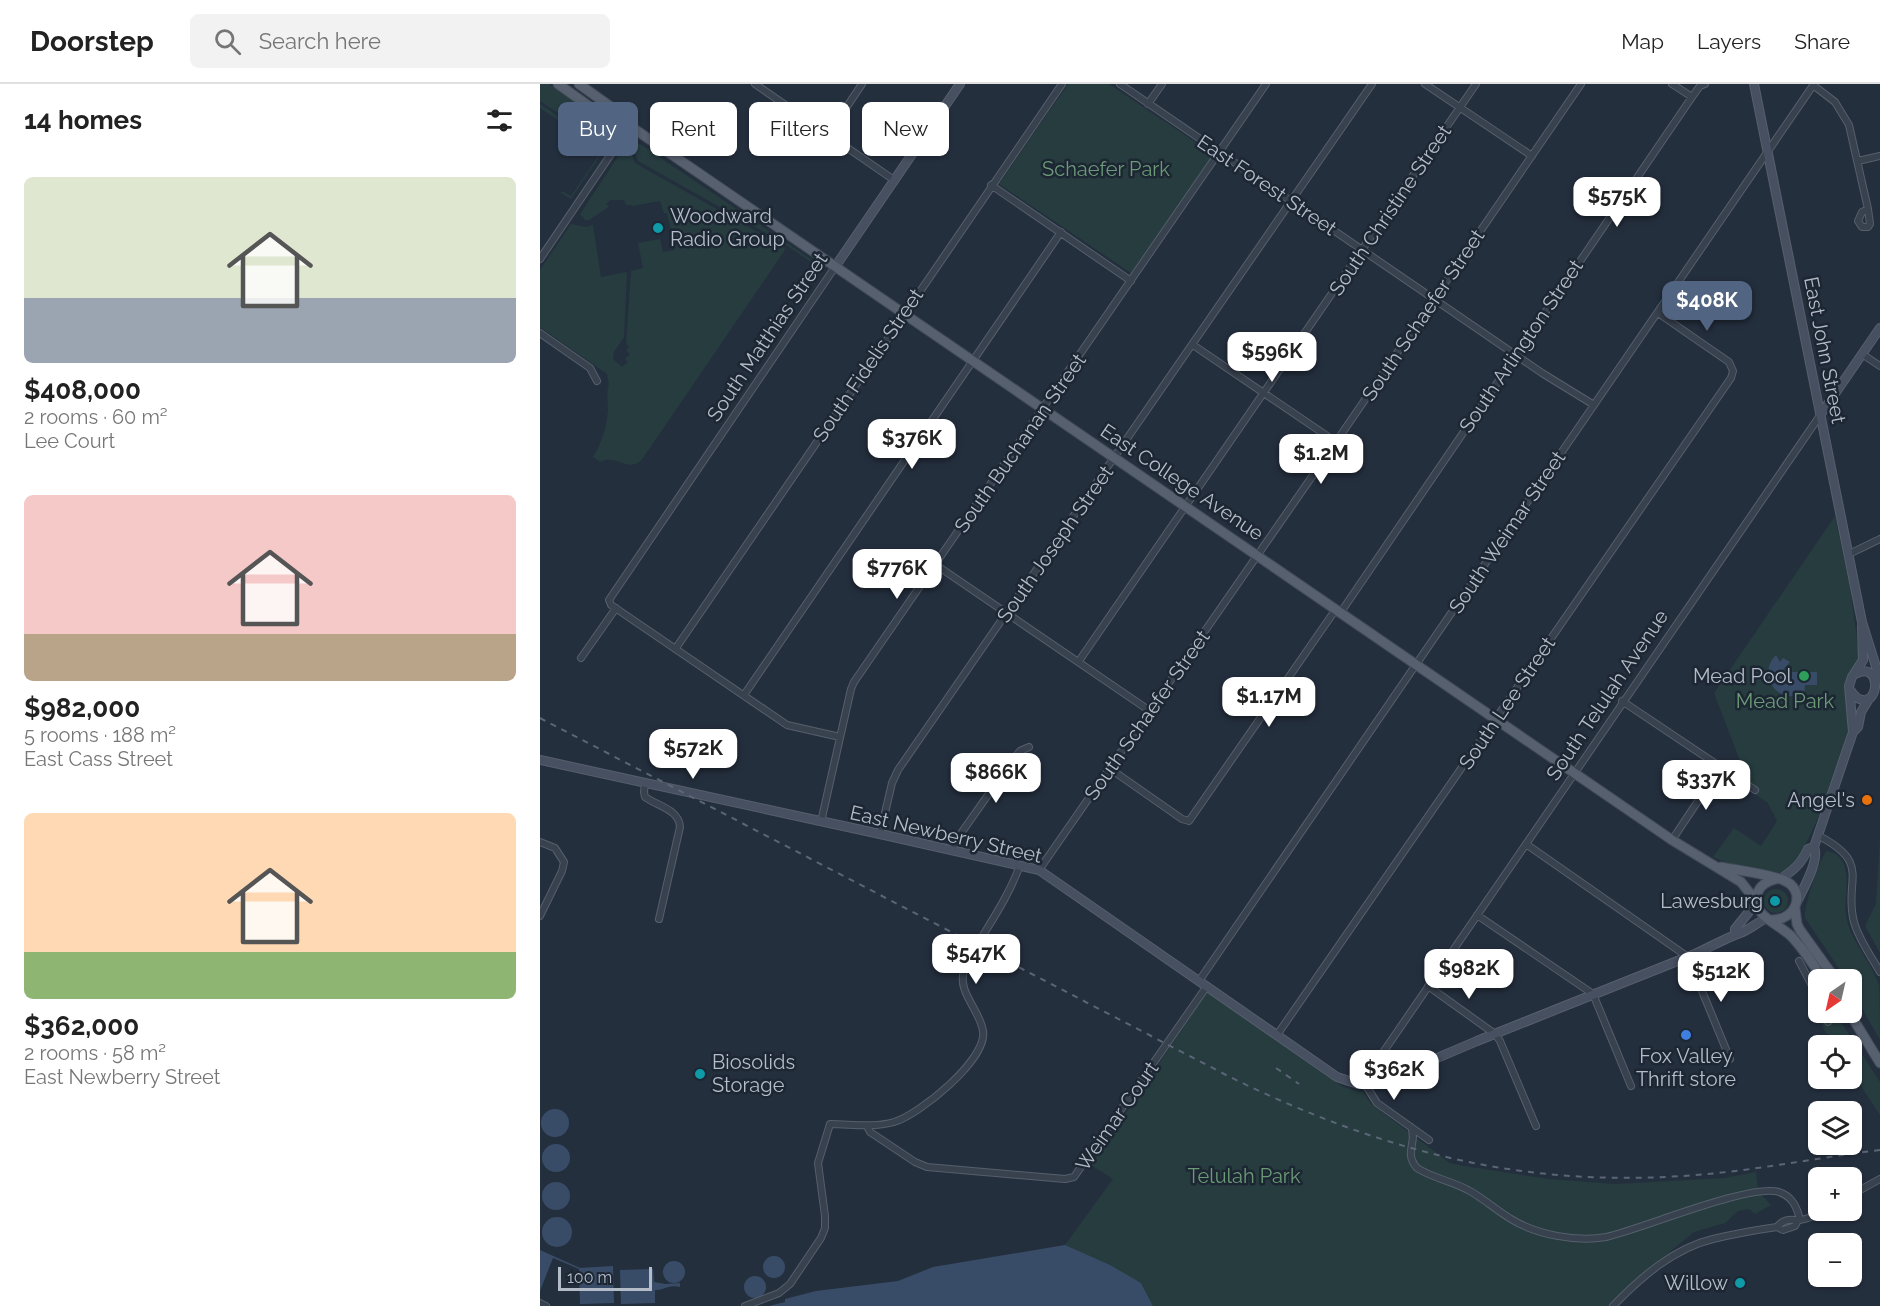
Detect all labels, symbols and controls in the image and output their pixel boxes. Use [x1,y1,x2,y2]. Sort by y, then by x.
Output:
search box [190,14,610,68]
text: Doorstep [30,25,154,58]
icon: search [211,25,244,58]
text: Search here [259,28,381,54]
text: Map [1621,29,1664,54]
text: Layers [1697,29,1761,54]
text: Share [1794,29,1850,54]
chip: Buy [558,102,638,156]
chip: Rent [650,102,737,156]
chip: Filters [749,102,850,156]
chip: New [862,102,949,156]
icon: filters [483,104,516,137]
text: 14 homes [24,105,142,135]
street label: South Christine Street [1324,120,1456,300]
street label: East Forest Street [1193,130,1341,241]
park label: Schaefer Park [1042,157,1170,181]
pin: $575K [1575,177,1659,228]
text: $575K [1587,184,1647,208]
place label: Woodward Radio Group [670,204,785,251]
icon: home [216,216,324,324]
marker: Woodward Radio Group [651,221,665,235]
street label: South Schaefer Street [1357,224,1490,405]
street label: South Matthias Street [702,248,833,426]
street label: South Arlington Street [1454,255,1588,437]
street label: East John Street [1799,275,1851,426]
pin: $408K [1665,281,1749,332]
street label: South Fidelis Street [808,284,928,446]
text: $408K [1676,288,1738,312]
pin: $596K [1230,332,1314,383]
text: $596K [1241,339,1303,363]
street label: South Buchanan Street [949,349,1091,537]
text: $408,000 [24,375,141,405]
text: 2 rooms · 60 m² [24,405,168,429]
pin: $376K [870,419,954,470]
street label: East College Avenue [1096,419,1268,546]
text: $376K [882,426,942,450]
text: Lee Court [24,429,115,453]
pin: $1.2M [1279,434,1363,485]
text: $1.2M [1293,441,1349,465]
street label: South Weimar Street [1444,446,1570,618]
street label: South Joseph Street [992,461,1118,627]
icon: home [216,534,324,642]
pin: $776K [855,549,939,600]
text: $776K [867,556,927,580]
street label: South Telulah Avenue [1541,605,1673,785]
street label: South Schaefer Street [1079,625,1215,805]
street label: South Lee Street [1454,632,1560,774]
place label: Mead Pool [1693,664,1793,688]
marker: Mead Pool [1797,669,1811,683]
pin: $1.17M [1220,677,1318,728]
text: $1.17M [1236,684,1302,708]
park label: Mead Park [1736,689,1835,713]
text: $982,000 [24,693,140,723]
text: 5 rooms · 188 m² [24,723,176,747]
pin: $572K [651,729,735,780]
text: $572K [663,736,723,760]
text: East Cass Street [24,747,173,771]
pin: $866K [954,753,1038,804]
text: $866K [965,760,1027,784]
pin: $337K [1664,760,1748,811]
text: $337K [1676,767,1736,791]
place label: Angel's [1787,788,1855,812]
marker: Angel's [1860,793,1874,807]
street label: East Newberry Street [848,800,1045,868]
icon: home [216,852,324,960]
place label: Lawesburg [1660,889,1763,913]
marker: Lawesburg [1768,894,1782,908]
pin: $547K [934,934,1018,985]
text: $547K [946,941,1006,965]
pin: $982K [1427,949,1511,1000]
pin: $512K [1679,952,1763,1003]
text: $982K [1438,956,1500,980]
text: $512K [1692,959,1750,983]
north arrow [1808,969,1862,1023]
map controls [1808,969,1862,1287]
text: $362,000 [24,1011,139,1041]
marker: Fox Valley Thrift store [1679,1028,1693,1042]
button: locate [1808,1035,1862,1089]
text: 2 rooms · 58 m² [24,1041,166,1065]
place label: Fox Valley Thrift store [1636,1044,1736,1091]
place label: Biosolids Storage [712,1050,795,1097]
pin: $362K [1352,1050,1436,1101]
street label: Weimar Court [1071,1057,1164,1175]
text: $362K [1364,1057,1424,1081]
text: East Newberry Street [24,1065,220,1089]
marker: Biosolids Storage [693,1067,707,1081]
button: layers [1808,1101,1862,1155]
park label: Telulah Park [1188,1164,1301,1188]
button: + [1808,1167,1862,1221]
button: − [1808,1233,1862,1287]
scale bar [558,1264,652,1292]
text: 100 m [567,1268,612,1287]
place label: Willow [1664,1271,1728,1295]
marker: Willow [1733,1276,1747,1290]

